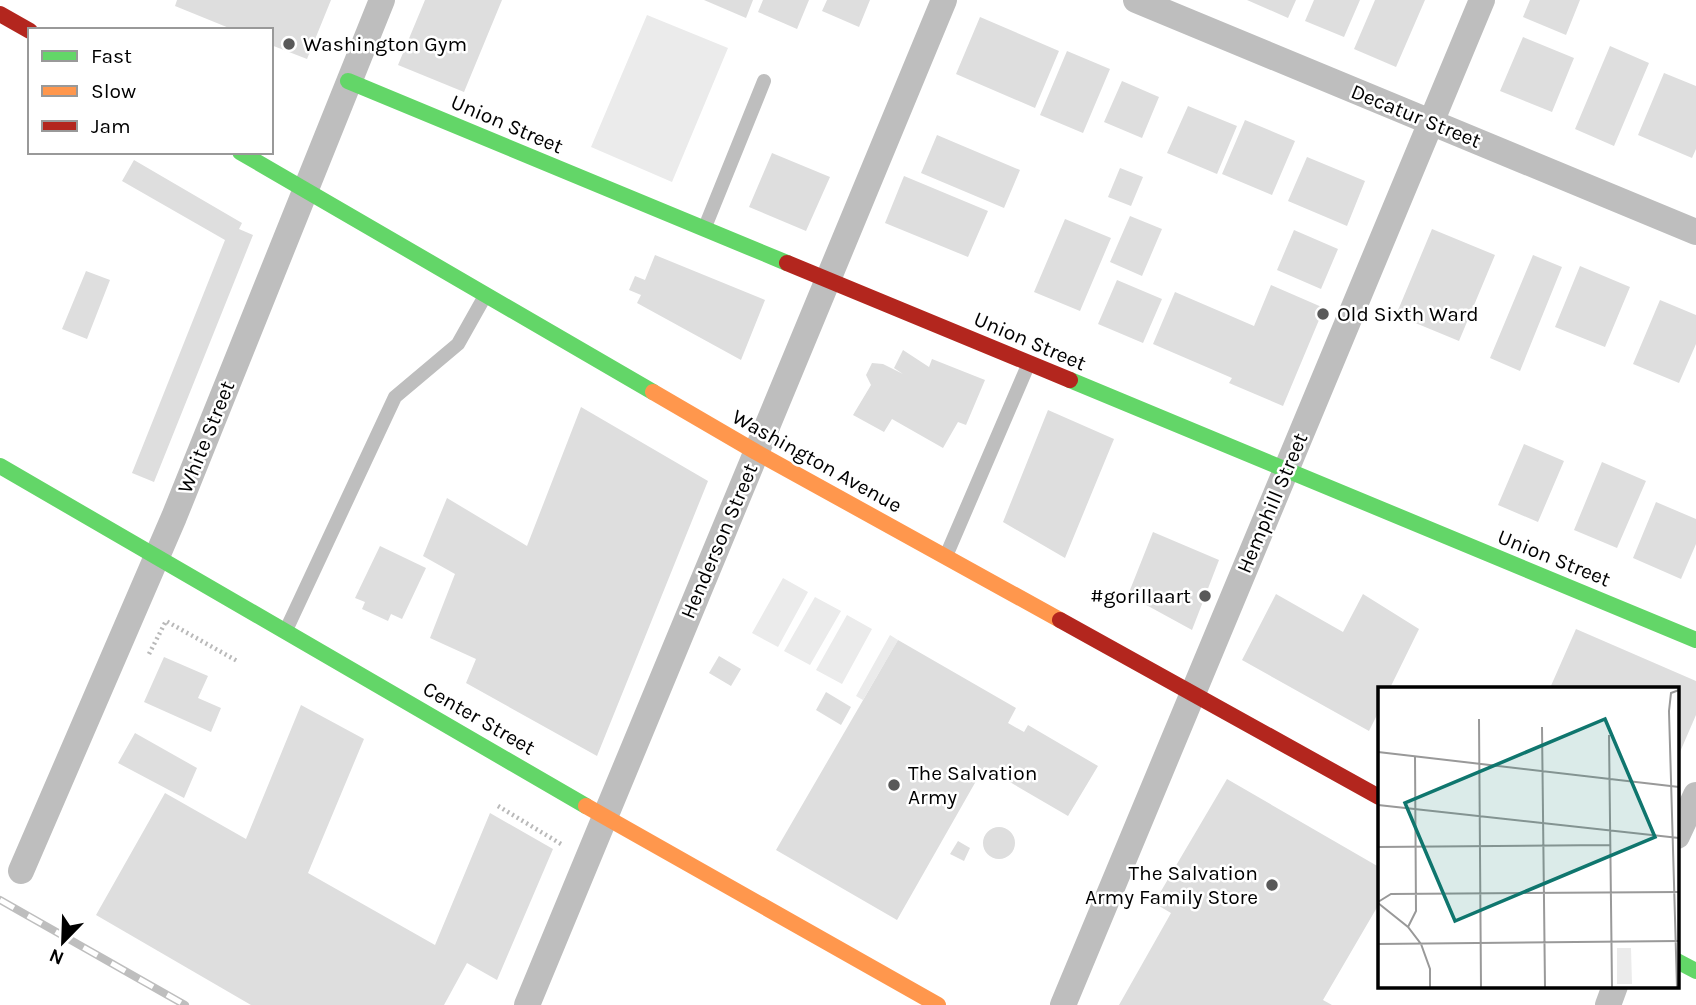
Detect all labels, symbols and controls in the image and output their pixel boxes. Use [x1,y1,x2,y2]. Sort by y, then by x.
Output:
legend [28,28,273,154]
place label: Washington Gym [303,32,467,56]
marker: Washington Gym [281,36,297,52]
text: Fast [91,44,132,68]
text: Slow [91,79,136,103]
street label: Decatur Street [1348,79,1485,153]
street label: Union Street [447,90,567,158]
text: Jam [91,114,131,138]
place label: Old Sixth Ward [1337,302,1479,326]
marker: Old Sixth Ward [1315,306,1331,322]
street label: Union Street [970,307,1090,375]
street label: White Street [173,377,239,497]
street label: Washington Avenue [728,404,906,518]
street label: Hemphill Street [1232,429,1312,577]
street label: Henderson Street [675,460,763,622]
street label: Union Street [1494,525,1614,592]
place label: #gorillaart [1090,584,1191,608]
marker: #gorillaart [1197,588,1213,604]
street label: Center Street [419,676,539,760]
inset map [1378,687,1678,988]
place label: The Salvation Army [908,761,1038,809]
marker: The Salvation Army [886,777,902,793]
place label: The Salvation Army Family Store [1085,861,1258,909]
marker: The Salvation Army Family Store [1264,877,1280,893]
north arrow [28,907,98,977]
text: N [46,944,67,970]

